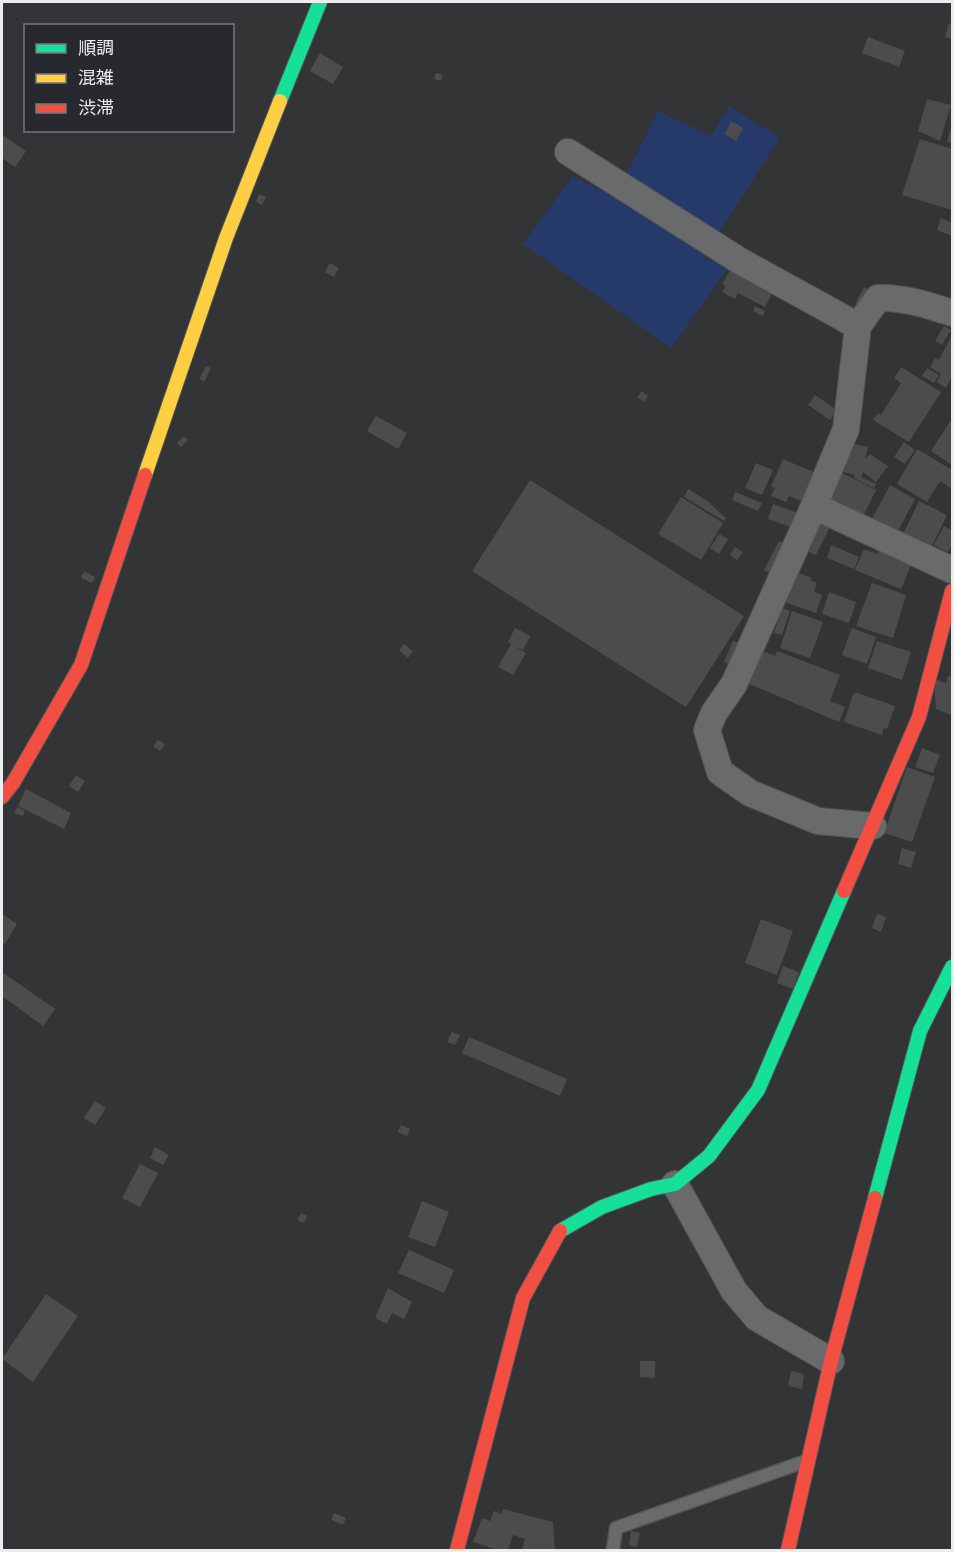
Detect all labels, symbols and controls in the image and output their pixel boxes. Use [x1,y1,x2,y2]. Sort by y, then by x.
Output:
legend [24,24,234,132]
text: 順調 [78,37,114,58]
text: 混雑 [78,67,114,88]
text: 渋滞 [78,97,114,118]

